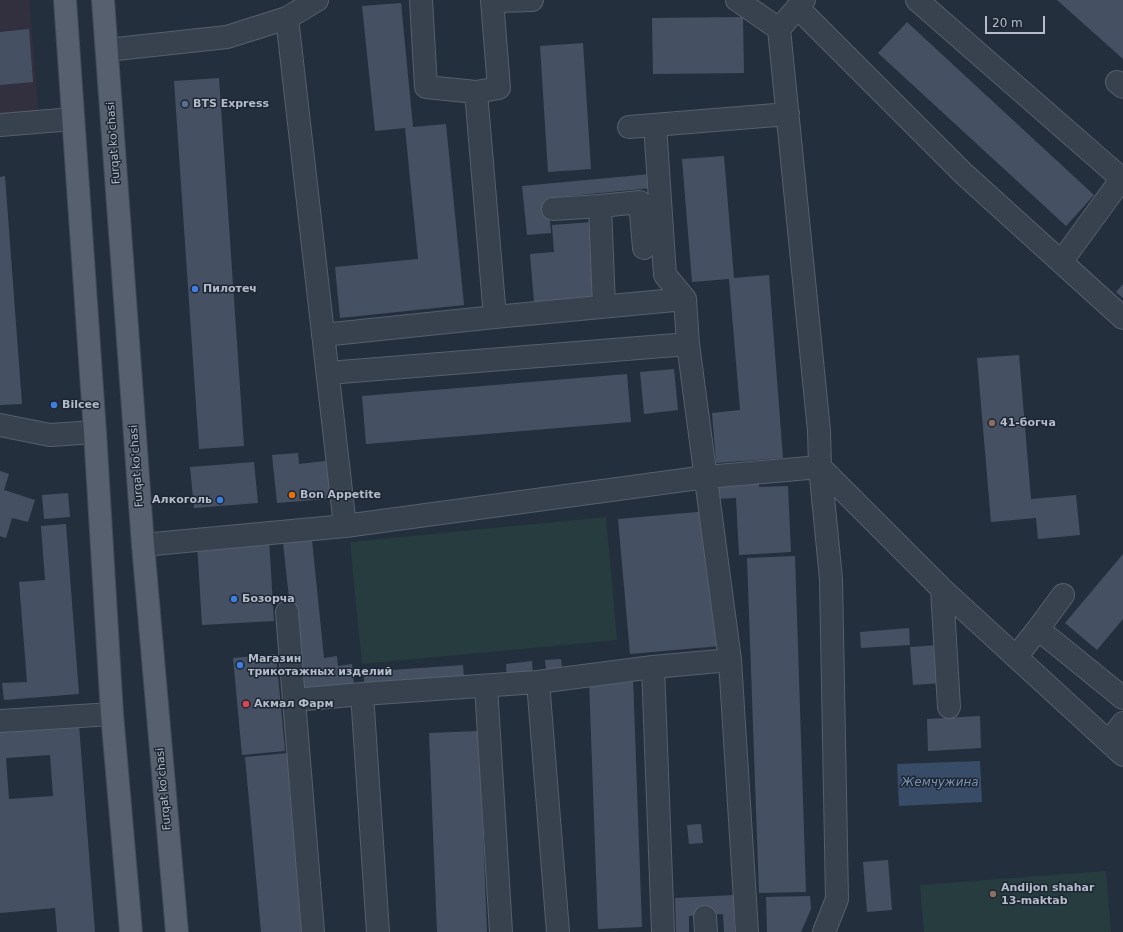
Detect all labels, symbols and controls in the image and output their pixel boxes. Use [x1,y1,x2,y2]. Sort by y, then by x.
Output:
scale bar [987,8,1047,34]
text: 20 m [992,16,1023,30]
place label: BTS Express [193,97,269,111]
marker: BTS Express [180,99,190,109]
street label: Furqat ko'chasi [105,101,123,185]
place label: Пилотеч [203,282,257,296]
marker: Пилотеч [190,284,200,294]
place label: Bilcee [62,398,99,412]
marker: Bilcee [49,400,59,410]
place label: 41-богча [1000,416,1056,430]
marker: 41-богча [987,418,997,428]
street label: Furqat ko'chasi [128,424,146,508]
place label: Bon Appetite [300,488,381,502]
marker: Bon Appetite [287,490,297,500]
place label: Алкоголь [152,493,212,507]
marker: Алкоголь [215,495,225,505]
place label: Бозорча [242,592,295,606]
marker: Бозорча [229,594,239,604]
place label: Магазин трикотажных изделий [248,652,392,678]
marker: Магазин трикотажных изделий [235,660,245,670]
place label: Акмал Фарм [254,697,333,711]
marker: Акмал Фарм [241,699,251,709]
street label: Furqat ko'chasi [154,747,174,831]
water label: Жемчужина [901,776,979,790]
place label: Andijon shahar 13-maktab [1001,881,1094,907]
marker: Andijon shahar 13-maktab [988,889,998,899]

